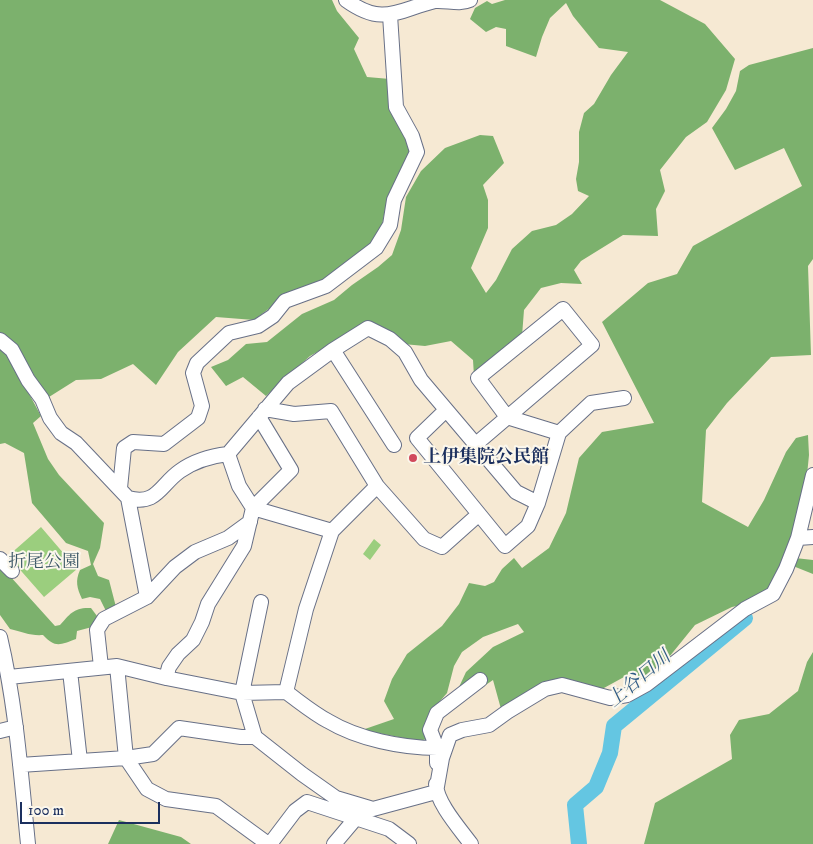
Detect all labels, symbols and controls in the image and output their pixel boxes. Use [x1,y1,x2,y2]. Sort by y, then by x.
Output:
place label: 上伊集院公民館 [423,447,549,469]
marker: 上伊集院公民館 [407,452,419,464]
park label: 折尾公園 [8,552,80,574]
water label: 上谷口川 [604,647,676,713]
scale bar [22,792,162,824]
text: 100 m [28,801,64,820]

